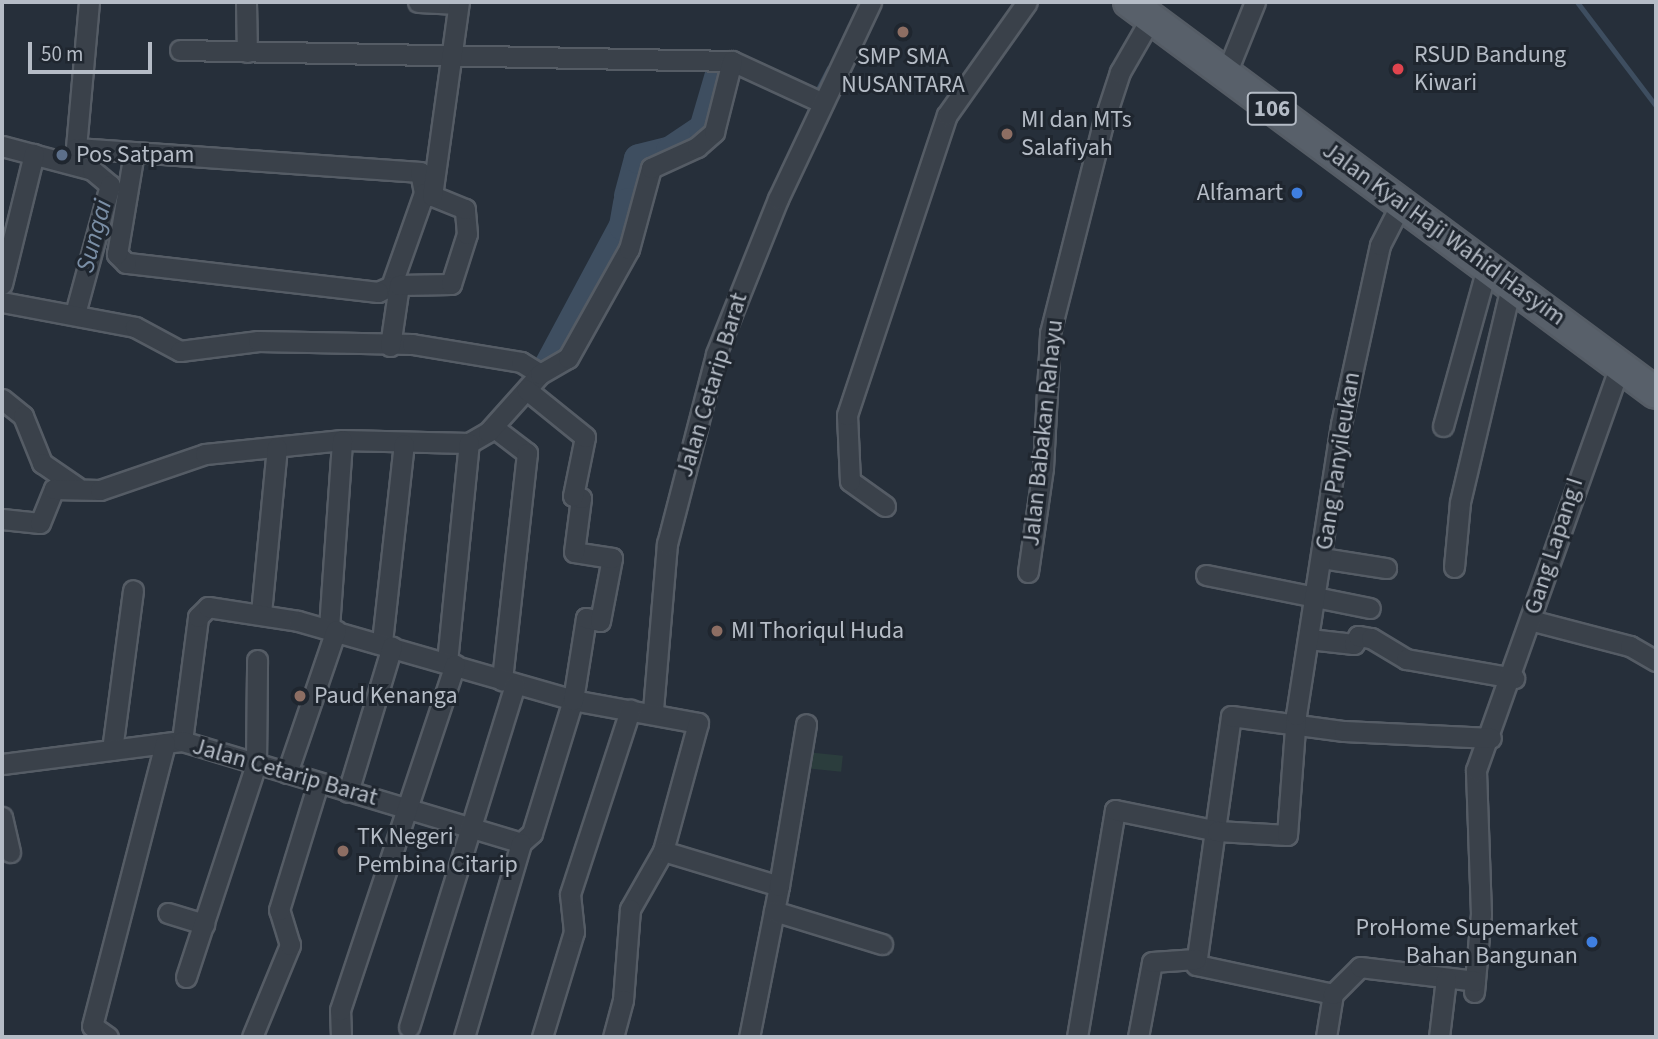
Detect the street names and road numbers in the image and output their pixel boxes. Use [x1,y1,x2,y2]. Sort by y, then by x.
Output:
road number: 106 [1246,90,1298,128]
street label: Jalan Kyai Haji Wahid Hasyim [1317,136,1571,332]
street label: Jalan Cetarip Barat [670,289,754,481]
street label: Jalan Babakan Rahayu [1017,318,1069,548]
street label: Gang Panyileukan [1310,370,1366,552]
street label: Gang Lapang I [1518,474,1590,618]
street label: Jalan Cetarip Barat [189,732,381,812]

